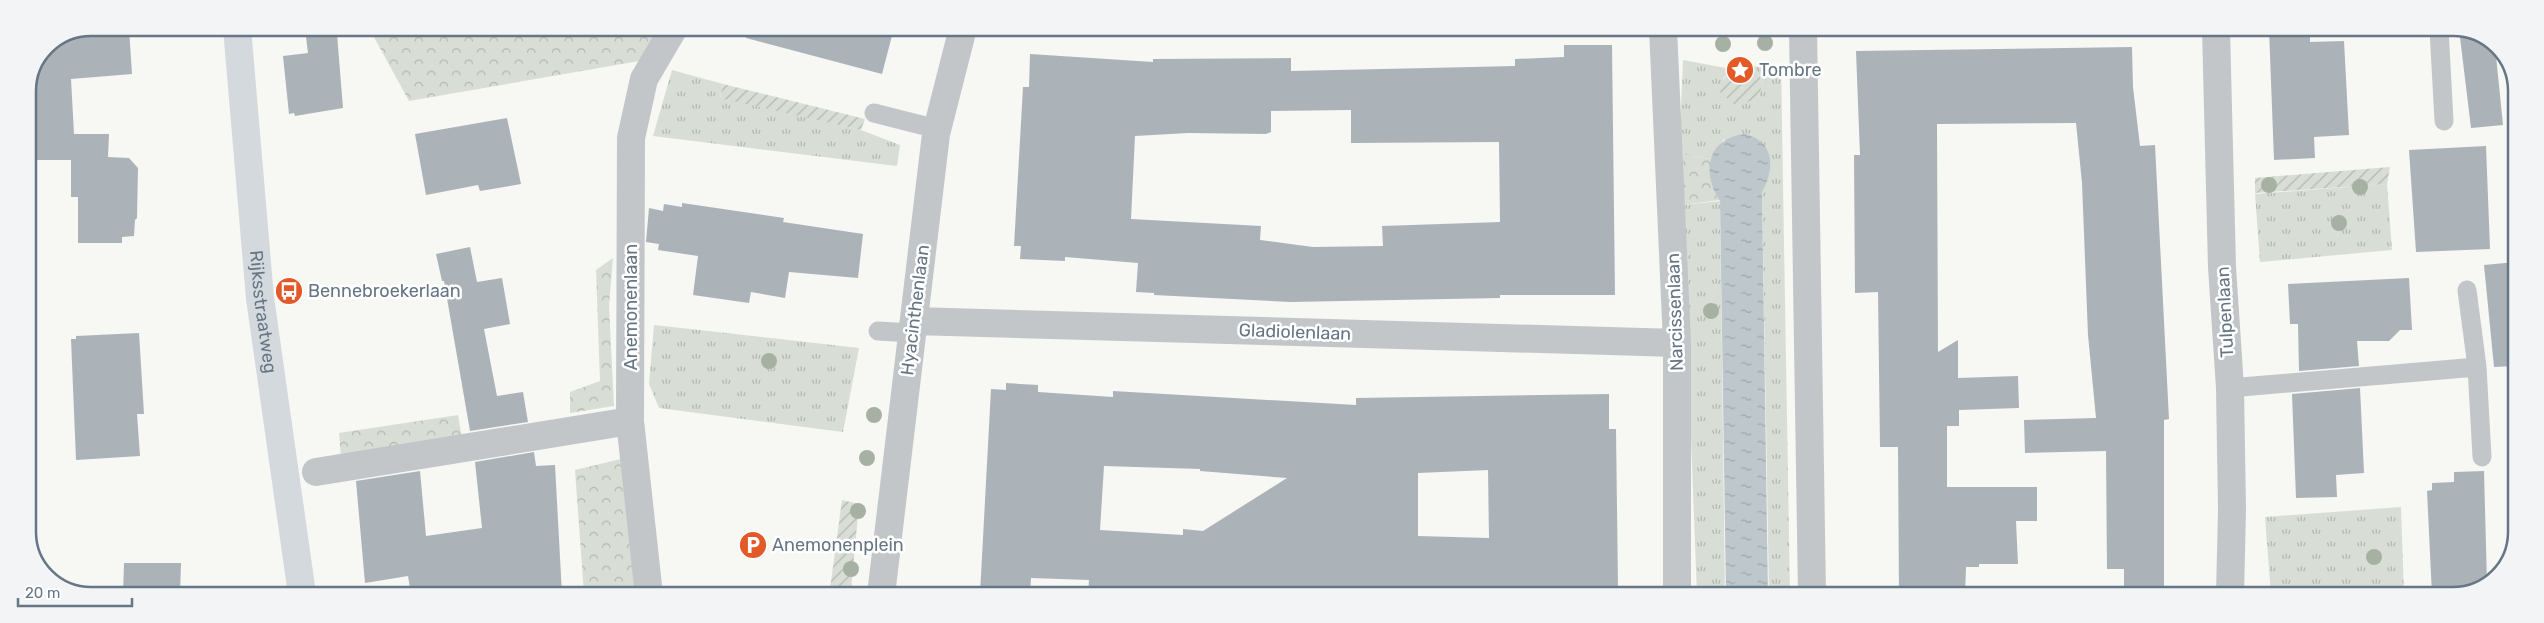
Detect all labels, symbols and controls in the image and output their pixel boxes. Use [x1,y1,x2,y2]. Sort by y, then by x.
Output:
place icon: Tombre [1725,55,1755,85]
place label: Tombre [1759,59,1822,81]
street label: Hyacinthenlaan [896,243,934,377]
street label: Anemonenlaan [620,244,642,370]
street label: Rijksstraatweg [245,249,282,375]
street label: Narcissenlaan [1662,253,1688,371]
street label: Tulpenlaan [2212,266,2238,358]
bus stop icon: Bennebroekerlaan [274,276,304,306]
place label: Bennebroekerlaan [308,280,461,302]
street label: Gladiolenlaan [1238,319,1352,345]
parking icon: Anemonenplein [738,530,768,560]
place label: Anemonenplein [772,534,904,556]
scale bar [18,576,131,608]
text: 20 m [25,584,60,602]

